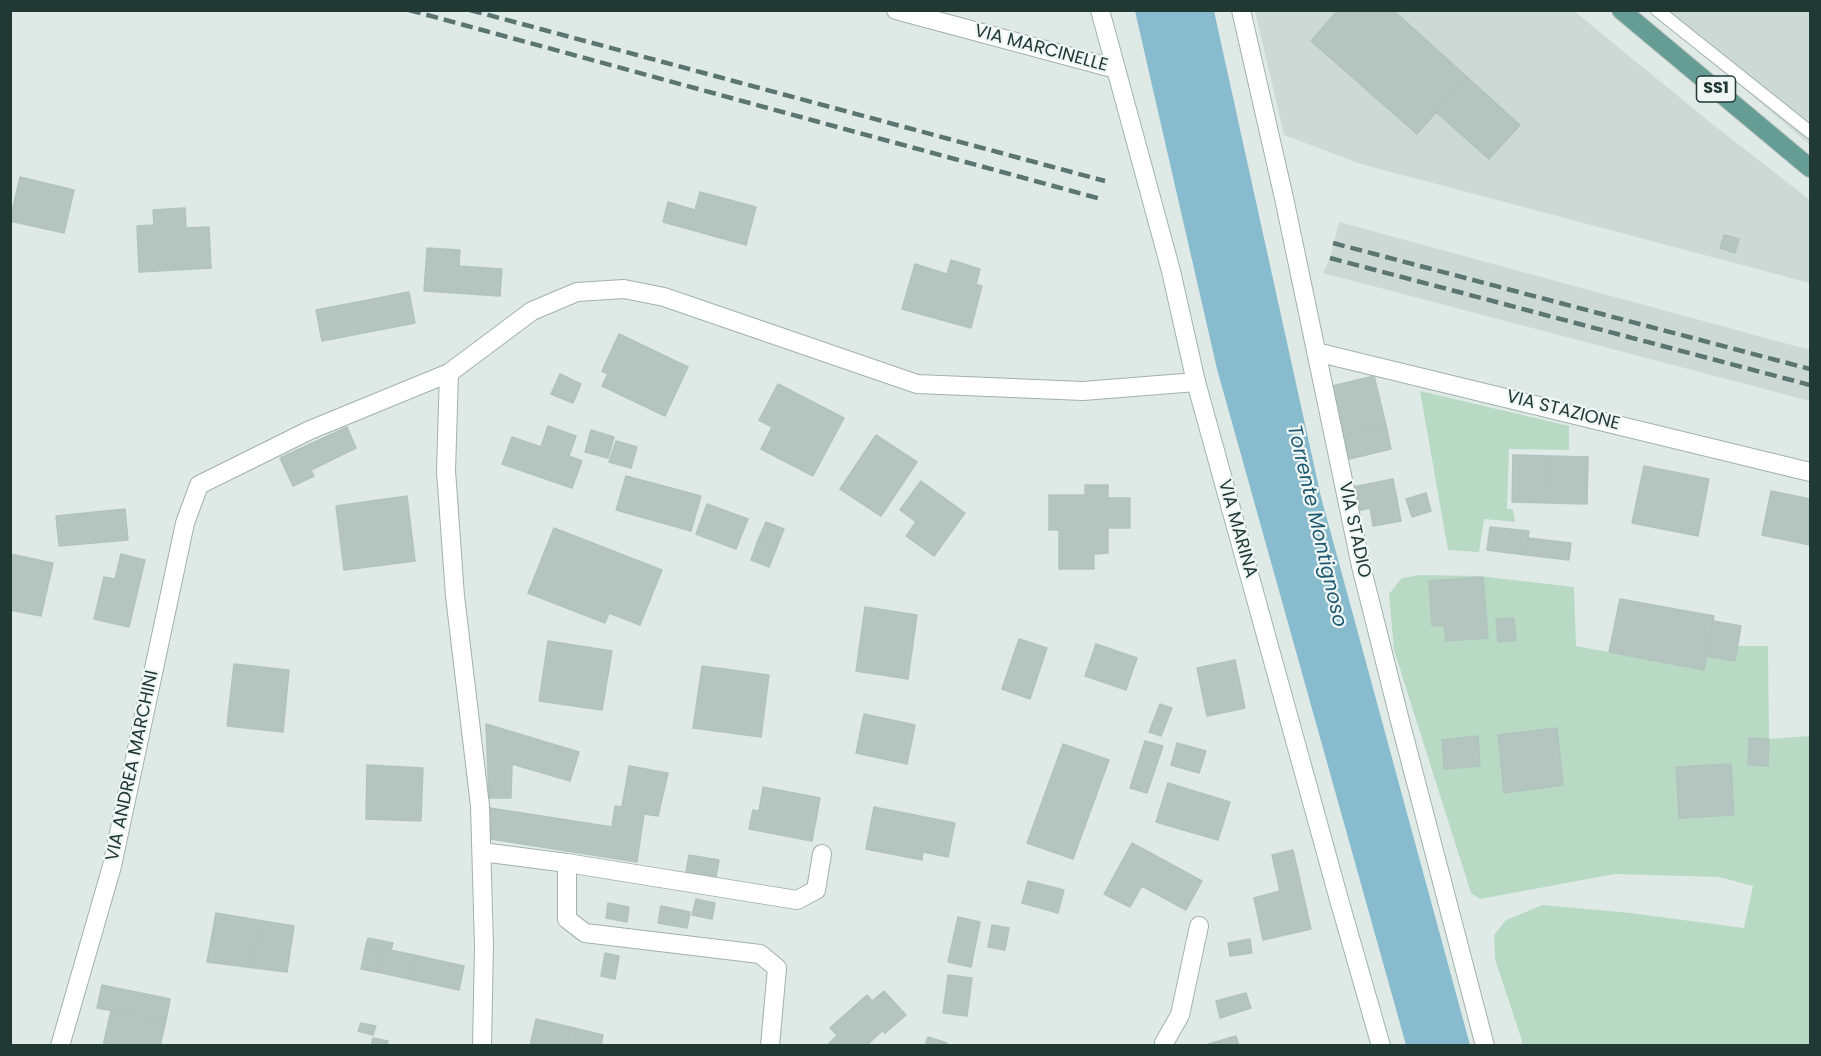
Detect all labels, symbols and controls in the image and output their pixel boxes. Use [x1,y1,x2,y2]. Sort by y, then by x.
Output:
street label: VIA MARCINELLE [972,21,1110,77]
road number: SS1 [1696,76,1736,102]
street label: VIA STAZIONE [1504,386,1622,436]
water label: Torrente Montignoso [1281,423,1351,629]
street label: VIA MARINA [1213,477,1261,581]
street label: VIA STADIO [1333,480,1375,580]
street label: VIA ANDREA MARCHINI [102,669,164,863]

